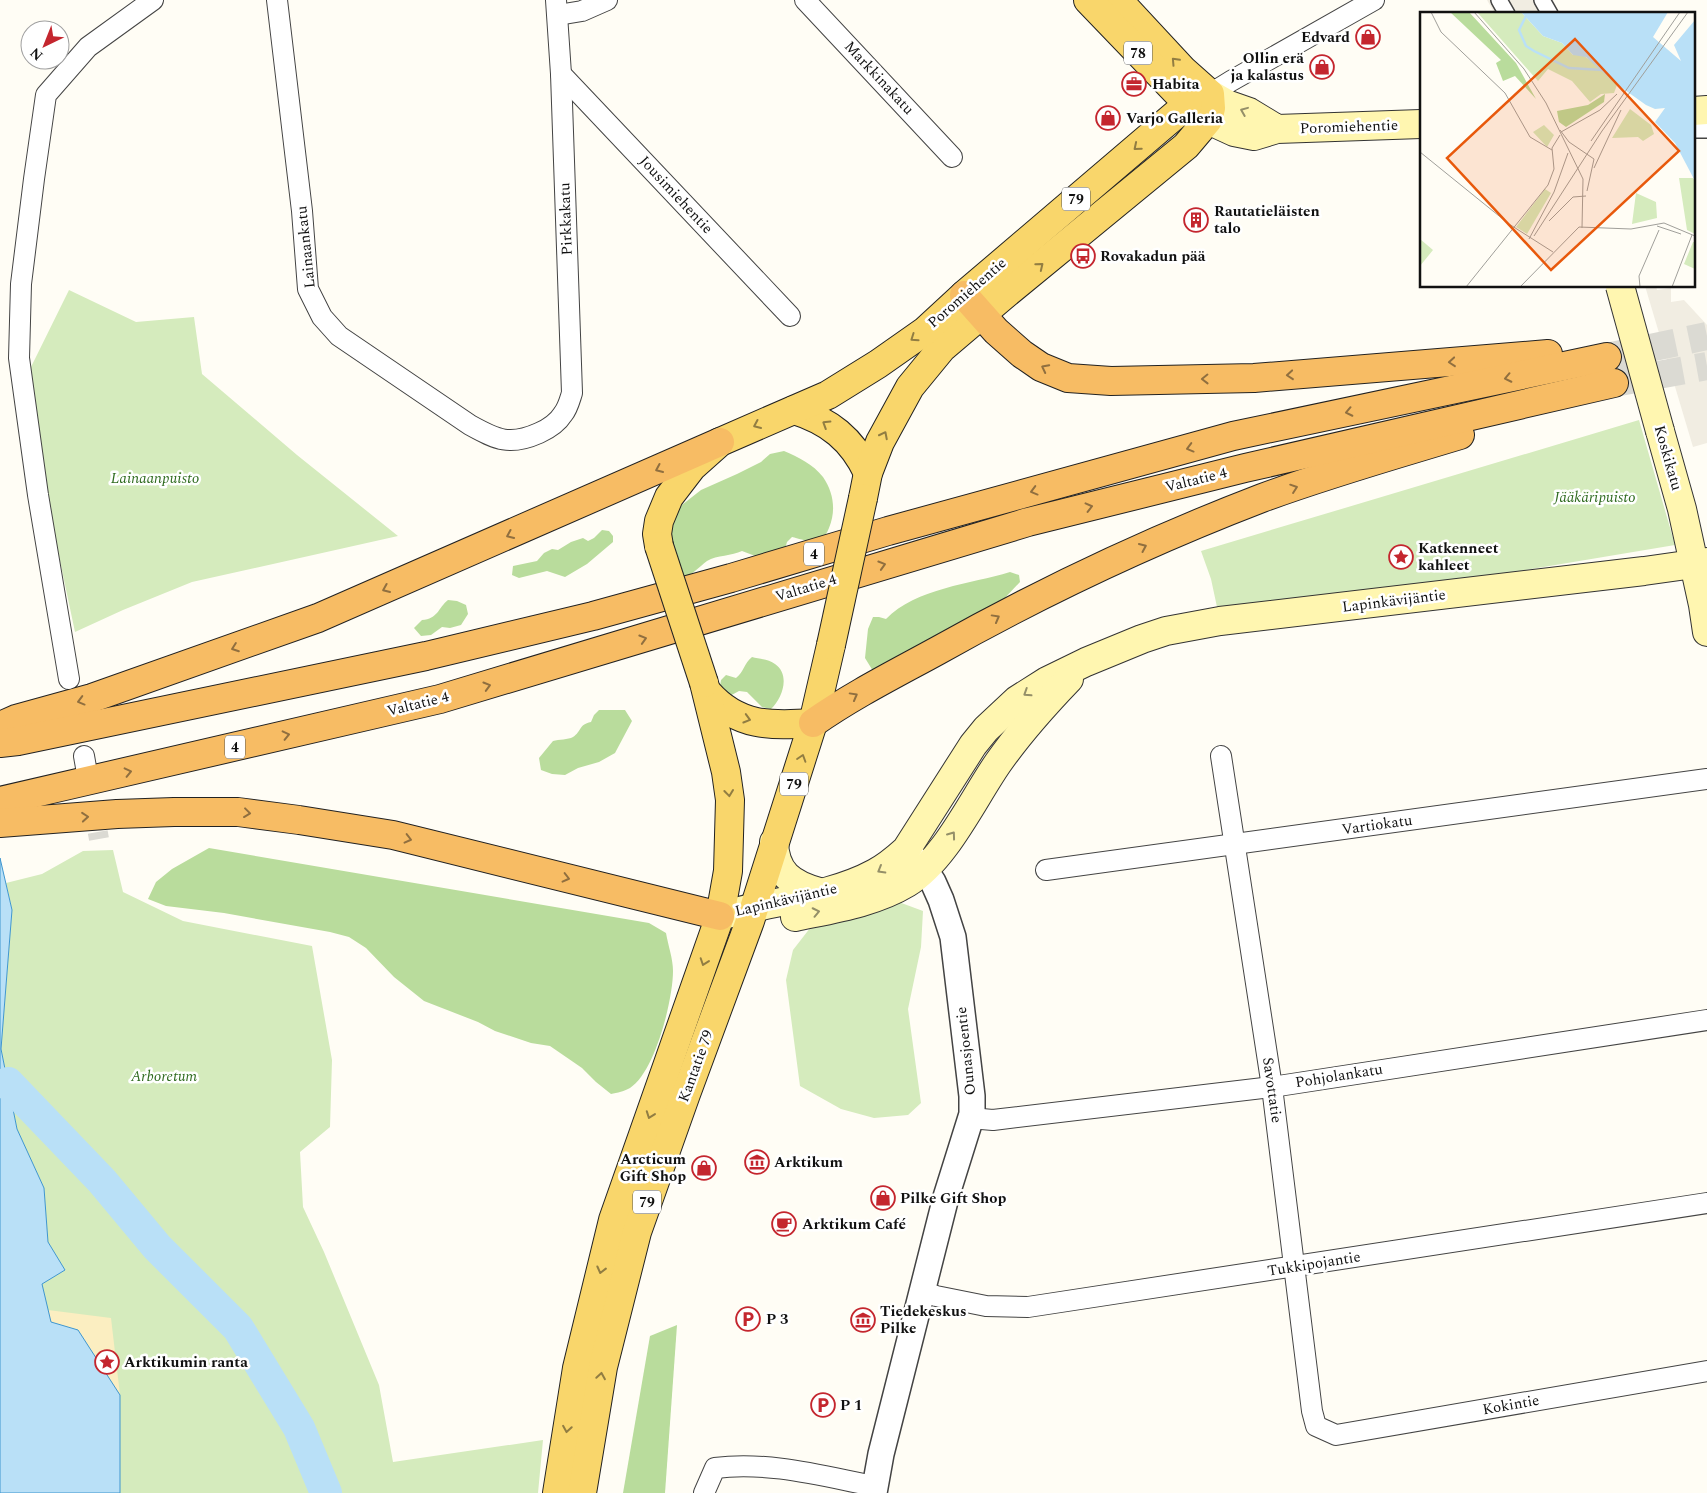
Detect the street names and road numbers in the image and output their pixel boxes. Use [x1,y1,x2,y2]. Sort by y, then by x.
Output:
street label: Markkinakatu [839,36,919,120]
road number: 78 [1124,42,1152,64]
street label: Poromiehentie [1300,114,1398,140]
street label: Jousimiehentie [633,151,719,239]
street label: Pirkkakatu [553,182,579,256]
road number: 79 [1062,188,1090,210]
street label: Lainaankatu [290,205,322,289]
street label: Poromiehentie [922,252,1012,334]
street label: Koskikatu [1648,423,1688,493]
street label: Valtatie 4 [1163,461,1230,499]
road number: 4 [804,542,824,566]
street label: Valtatie 4 [772,568,840,608]
street label: Lapinkävijäntie [1341,583,1447,619]
street label: Valtatie 4 [385,685,452,723]
road number: 4 [225,736,245,759]
road number: 79 [780,772,808,796]
street label: Vartiokatu [1340,809,1414,841]
street label: Lapinkävijäntie [733,877,839,923]
street label: Ounasjoentie [950,1005,982,1097]
street label: Kantatie 79 [672,1027,720,1105]
street label: Savottatie [1256,1056,1288,1124]
street label: Pohjolankatu [1293,1058,1385,1094]
road number: 79 [633,1190,661,1214]
street label: Tukkipojantie [1266,1245,1362,1283]
street label: Kokintie [1481,1389,1541,1421]

